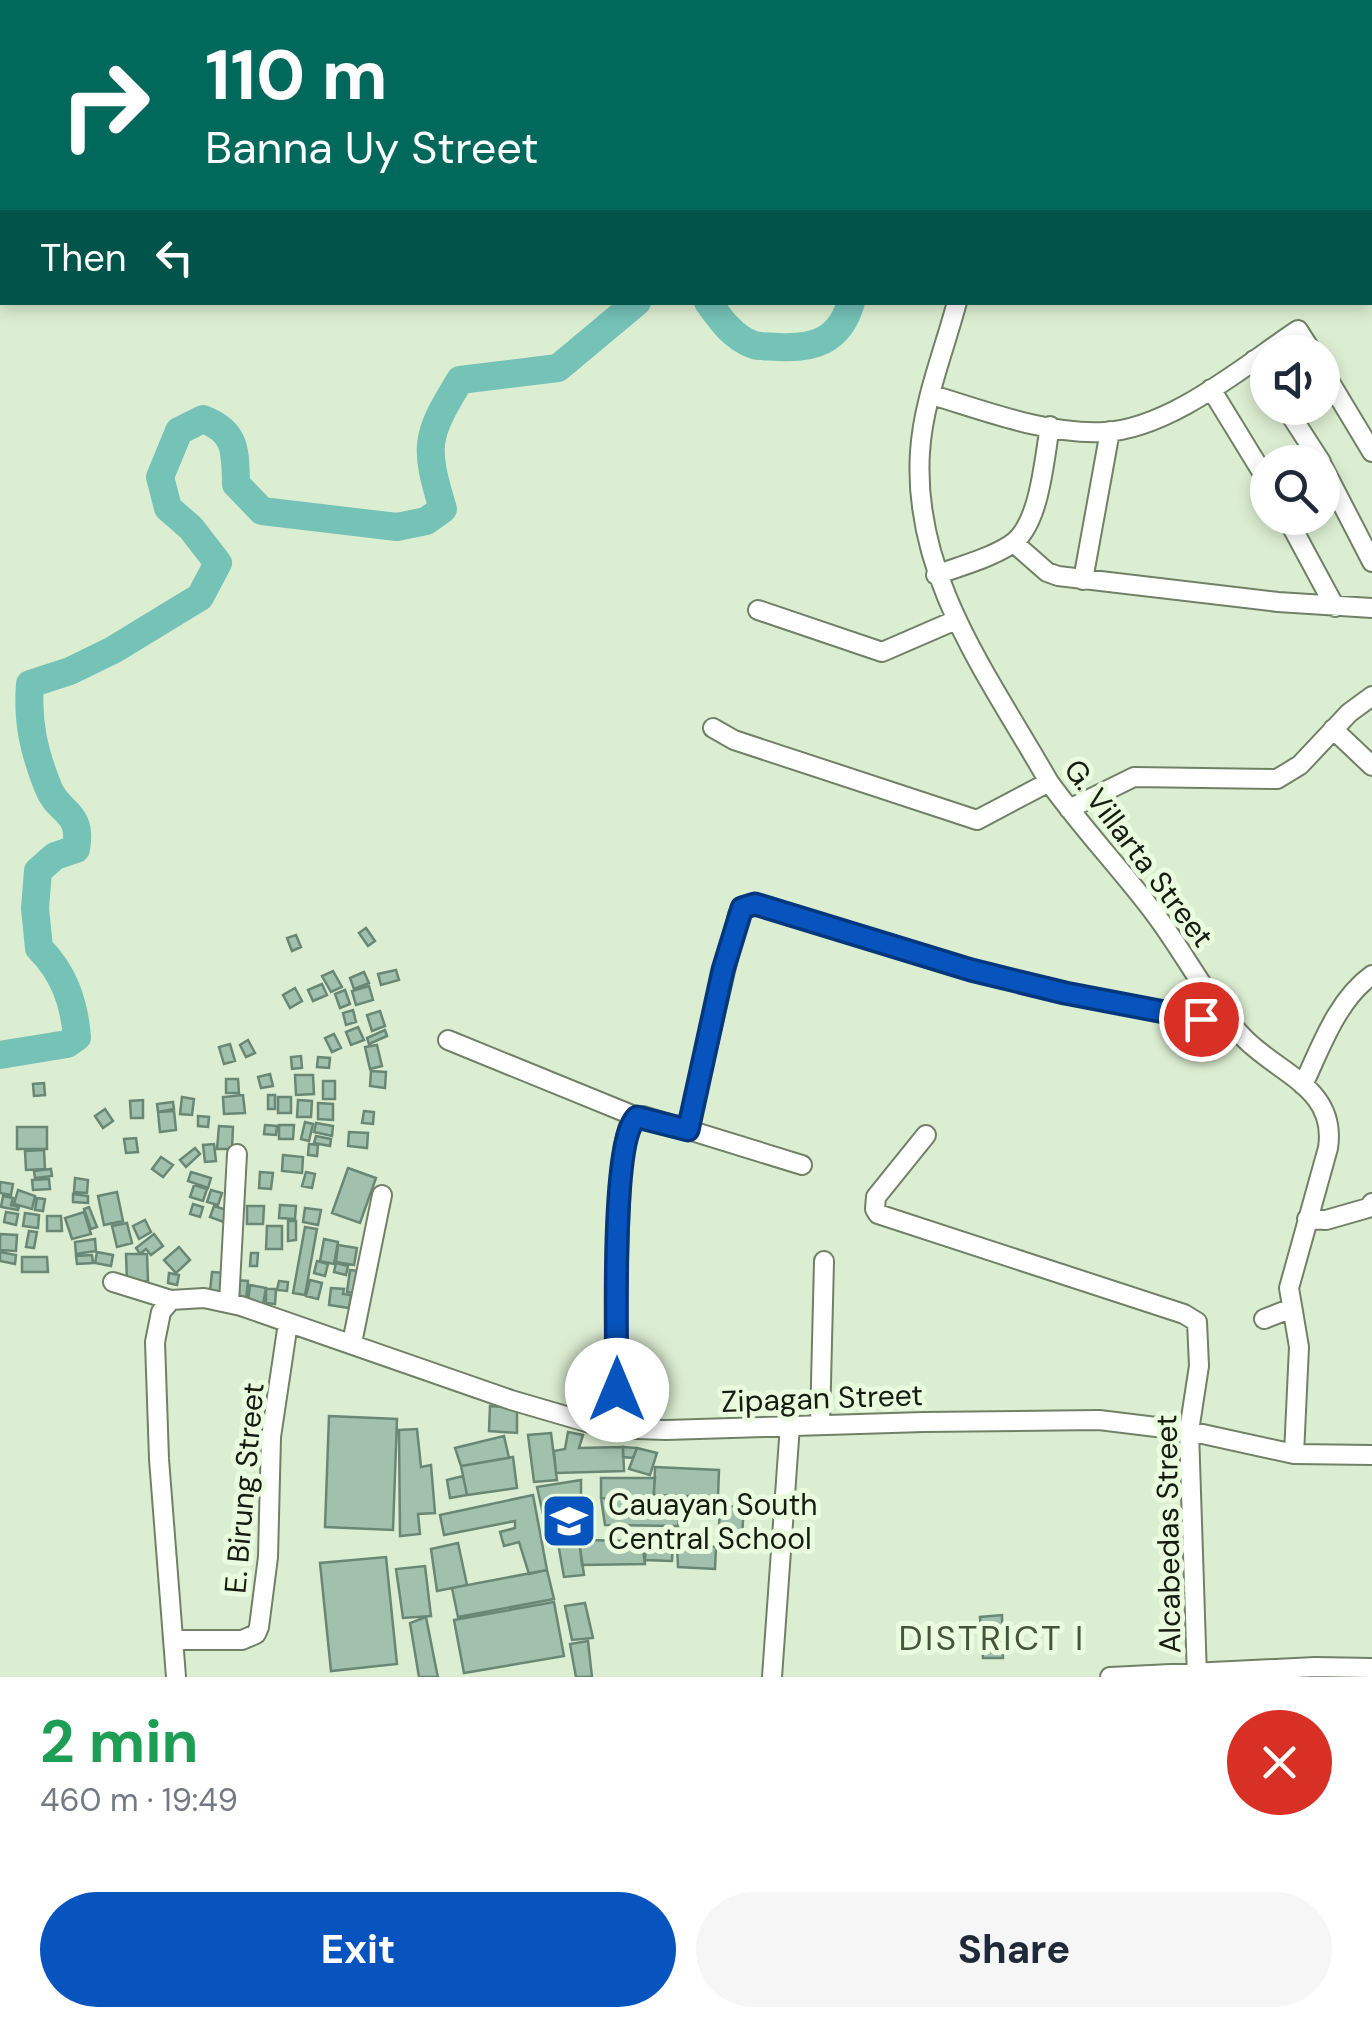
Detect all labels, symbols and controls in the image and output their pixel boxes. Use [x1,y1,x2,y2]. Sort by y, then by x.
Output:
text: 110 m [205,30,388,121]
icon: right [40,40,170,170]
text: Banna Uy Street [205,118,539,177]
icon: left [147,230,202,285]
text: Then [40,233,127,283]
map controls [1250,335,1340,535]
button: sound [1250,335,1340,425]
button: search [1250,445,1340,535]
street label: G. Villarta Street [1055,751,1223,955]
pin [1159,977,1244,1062]
icon: arrive [1174,992,1229,1047]
position arrow [565,1338,669,1442]
street label: Zipagan Street [720,1375,924,1421]
street label: E. Birung Street [215,1381,273,1595]
street label: Alcabedas Street [1146,1414,1190,1654]
place label: Cauayan South Central School [608,1485,818,1558]
school or university icon: Cauayan South Central School [539,1491,599,1551]
district label: DISTRICT I [898,1615,1086,1661]
text: 2 min [40,1702,199,1781]
button: close [1227,1710,1332,1815]
text: 460 m · 19:49 [40,1779,238,1821]
button: Exit [40,1892,676,2007]
button: Share [696,1892,1332,2007]

